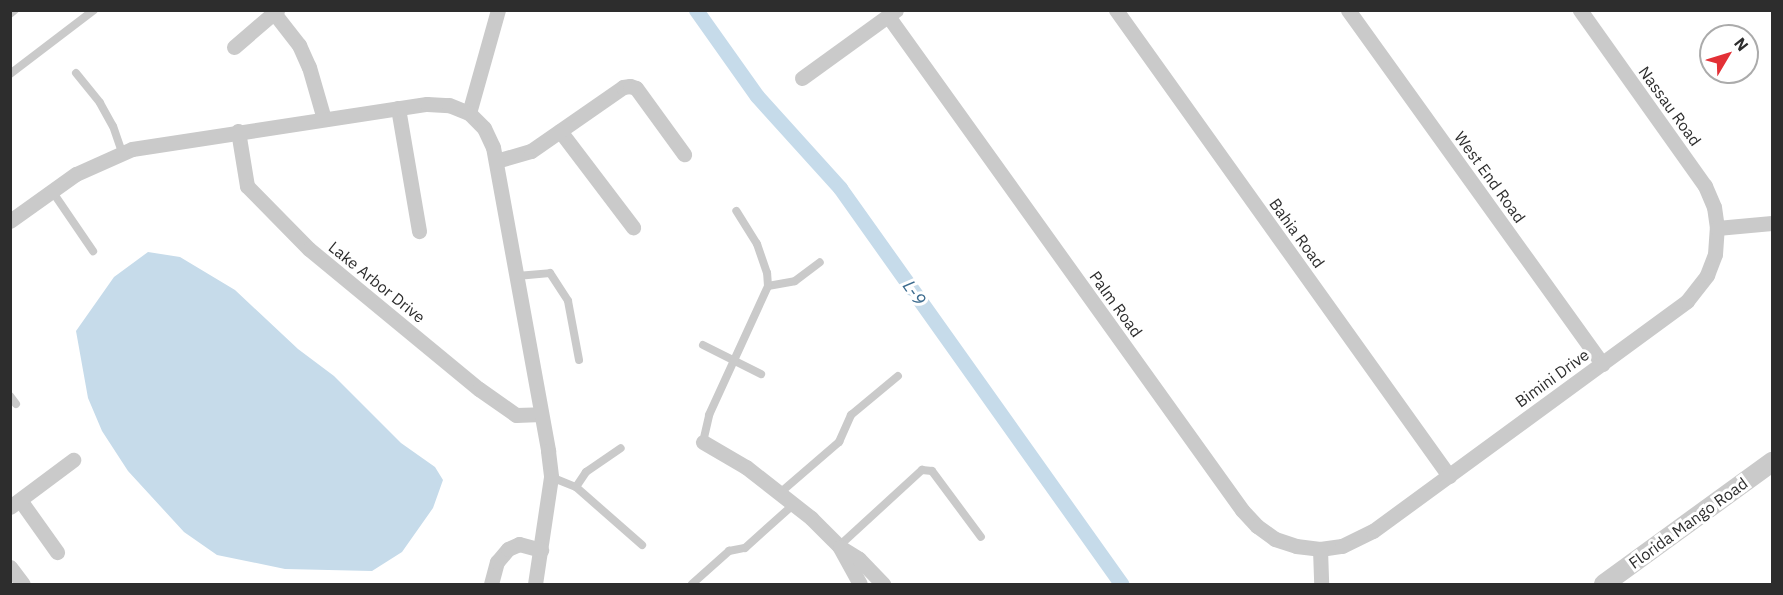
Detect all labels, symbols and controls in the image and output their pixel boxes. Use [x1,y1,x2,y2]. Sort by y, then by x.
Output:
north arrow [1699,24,1759,84]
text: N [1730,33,1753,55]
street label: Nassau Road [1635,63,1705,149]
street label: West End Road [1450,128,1530,226]
street label: Bahia Road [1265,195,1329,271]
street label: Lake Arbor Drive [325,237,429,327]
street label: Palm Road [1086,267,1146,341]
water label: L-9 [898,276,930,310]
street label: Bimini Drive [1511,345,1593,411]
street label: Florida Mango Road [1625,473,1751,573]

